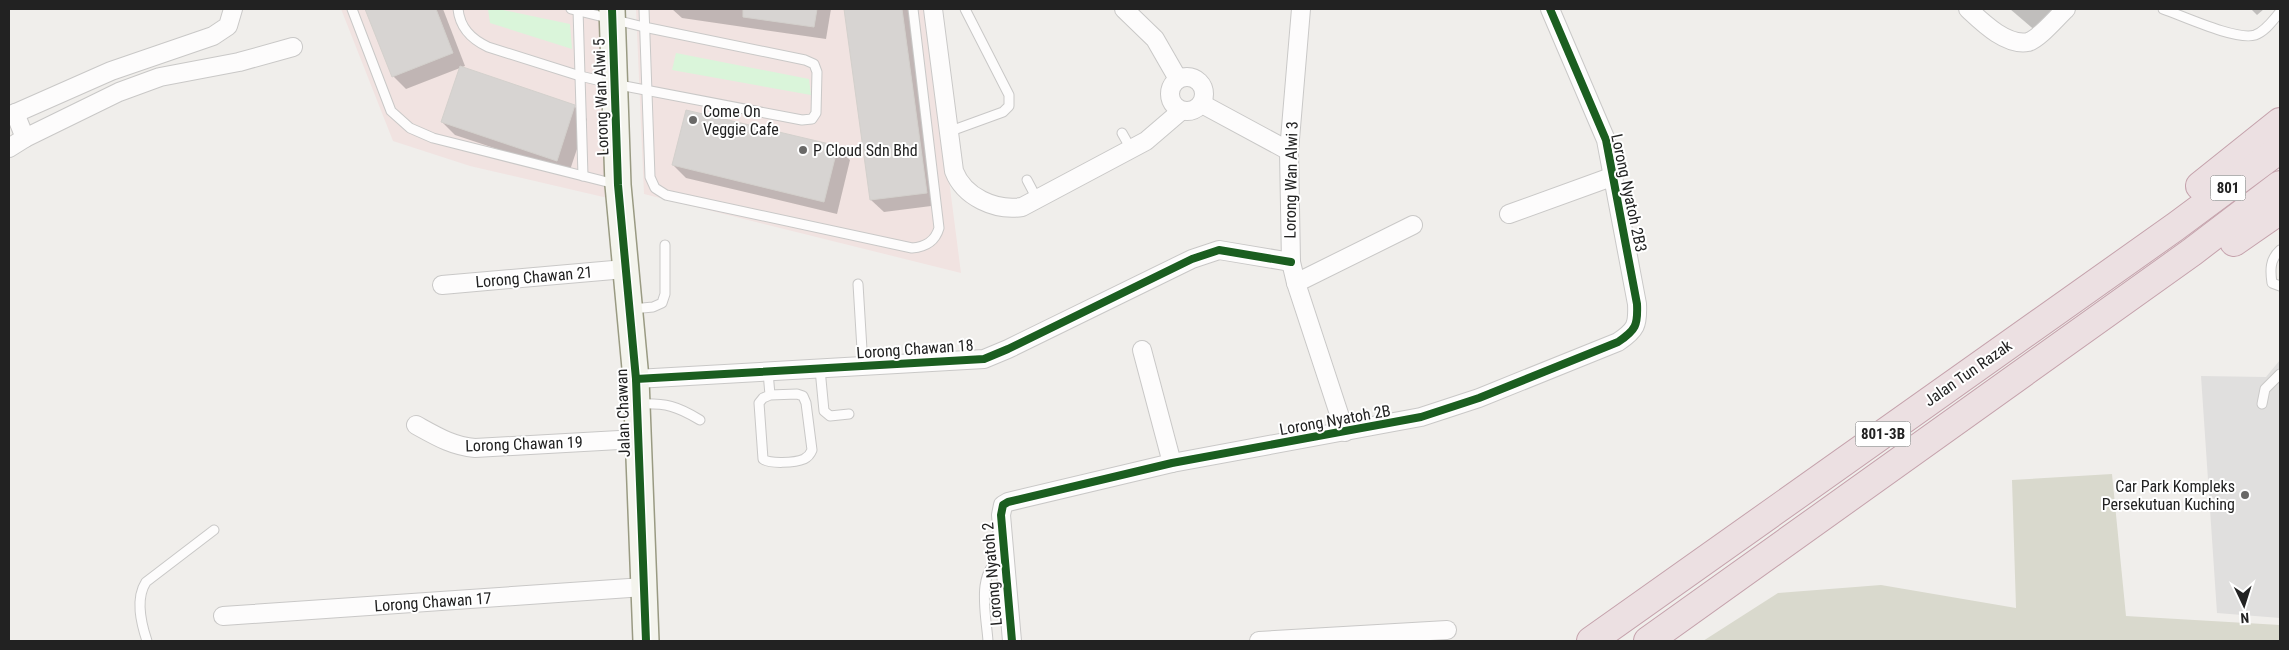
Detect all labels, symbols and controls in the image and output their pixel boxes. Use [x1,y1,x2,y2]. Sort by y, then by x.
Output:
street label: Lorong Wan Alwi 5 [589,38,613,156]
place label: Come On Veggie Cafe [703,102,779,139]
marker: Come On Veggie Cafe [687,114,699,126]
street label: Lorong Wan Alwi 3 [1280,121,1302,239]
street label: Lorong Nyatoh 2B3 [1607,132,1651,254]
place label: P Cloud Sdn Bhd [813,141,918,160]
marker: P Cloud Sdn Bhd [797,144,809,156]
road number: 801 [2210,176,2246,200]
street label: Lorong Chawan 21 [475,262,593,292]
street label: Lorong Chawan 18 [856,335,974,363]
street label: Jalan Tun Razak [1921,335,2016,410]
street label: Jalan Chawan [612,368,634,458]
street label: Lorong Nyatoh 2B [1278,401,1392,439]
road number: 801-3B [1856,422,1910,446]
street label: Lorong Chawan 19 [465,432,583,456]
place label: Car Park Kompleks Persekutuan Kuching [2102,477,2235,514]
marker: Car Park Kompleks Persekutuan Kuching [2239,489,2251,501]
street label: Lorong Nyatoh 2 [978,521,1006,626]
north arrow [2219,580,2269,630]
street label: Lorong Chawan 17 [374,588,492,616]
text: N [2240,610,2250,626]

